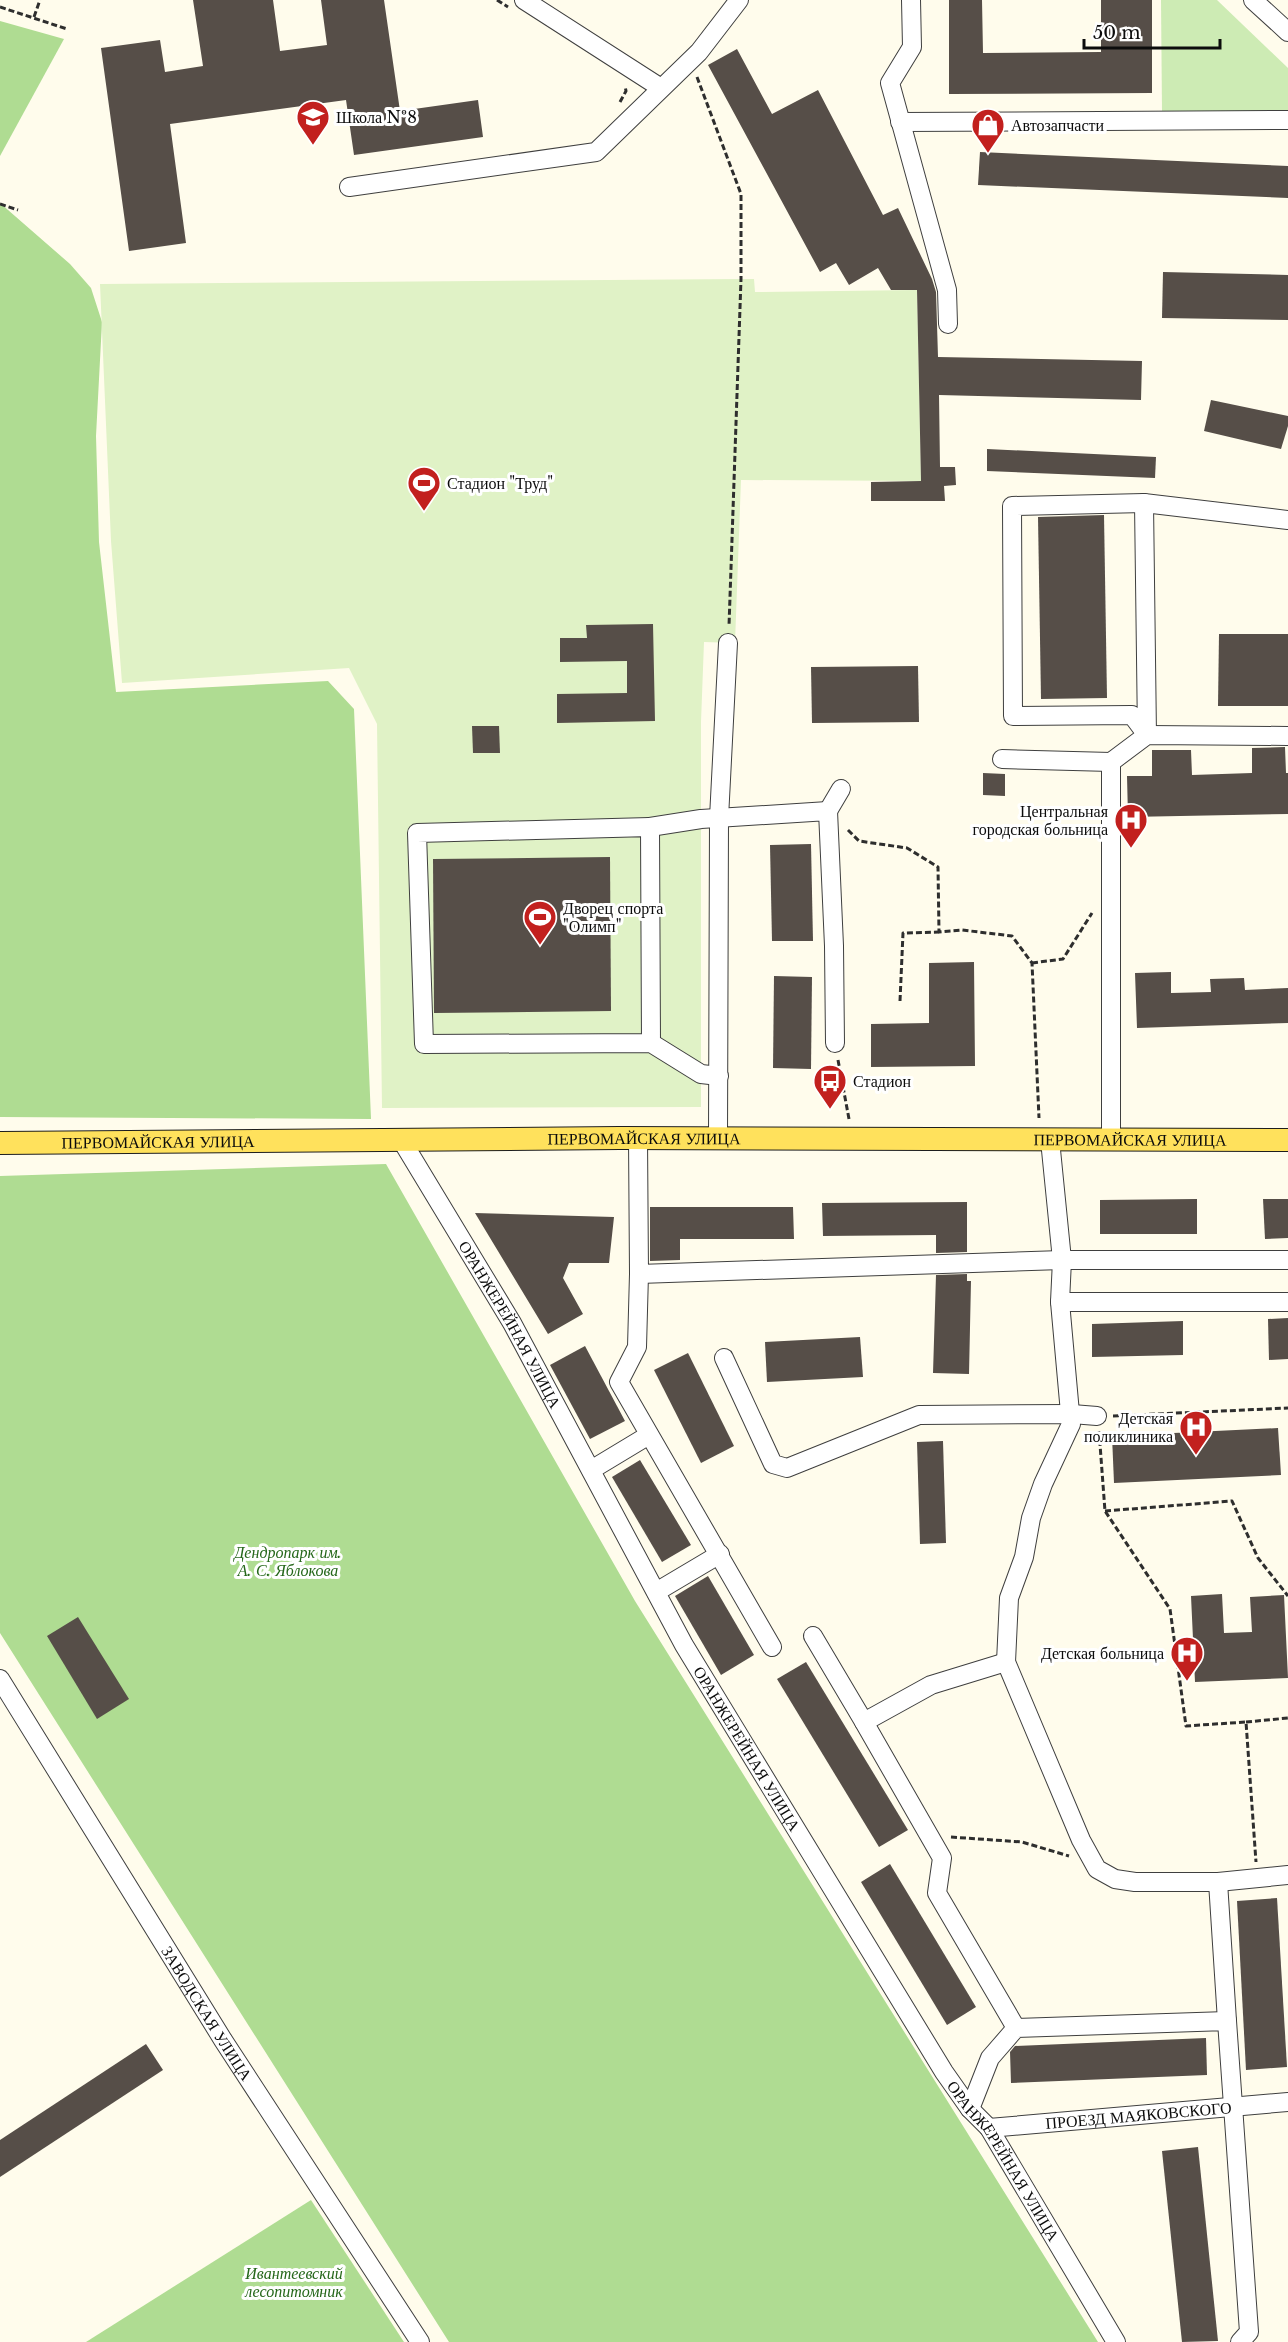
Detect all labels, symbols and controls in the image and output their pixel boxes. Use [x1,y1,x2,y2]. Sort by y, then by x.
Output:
scale bar [1084,12,1220,50]
text: 50 m [1093,22,1141,44]
school or university icon: Школа №8 [295,99,331,146]
place label: Школа №8 [336,107,417,127]
shop icon: Автозапчасти [970,107,1006,154]
place label: Автозапчасти [1011,115,1105,135]
sports icon: Стадион "Труд" [406,465,442,512]
place label: Стадион "Труд" [447,473,553,493]
place label: Центральная городская больница [972,801,1109,839]
hospital icon: Центральная городская больница [1113,802,1149,849]
place label: Дворец спорта "Олимп" [563,898,663,936]
sports icon: Дворец спорта "Олимп" [522,899,558,946]
bus stop icon: Стадион [812,1063,848,1110]
place label: Стадион [853,1071,911,1091]
street label: ПЕРВОМАЙСКАЯ УЛИЦА [547,1128,741,1149]
street label: ПЕРВОМАЙСКАЯ УЛИЦА [1033,1129,1227,1150]
street label: ПЕРВОМАЙСКАЯ УЛИЦА [61,1131,255,1153]
street label: ОРАНЖЕРЕЙНАЯ УЛИЦА [455,1237,566,1412]
place label: Детская поликлиника [1084,1408,1174,1446]
hospital icon: Детская поликлиника [1178,1409,1214,1456]
park label: Дендропарк им. А. С. Яблокова [232,1542,342,1580]
hospital icon: Детская больница [1169,1635,1205,1682]
place label: Детская больница [1041,1643,1164,1663]
street label: ОРАНЖЕРЕЙНАЯ УЛИЦА [689,1663,805,1835]
street label: ЗАВОДСКАЯ УЛИЦА [157,1942,257,2085]
street label: ОРАНЖЕРЕЙНАЯ УЛИЦА [943,2077,1064,2245]
street label: ПРОЕЗД МАЯКОВСКОГО [1045,2097,1232,2133]
park label: Ивантеевский лесопитомник [244,2263,343,2301]

